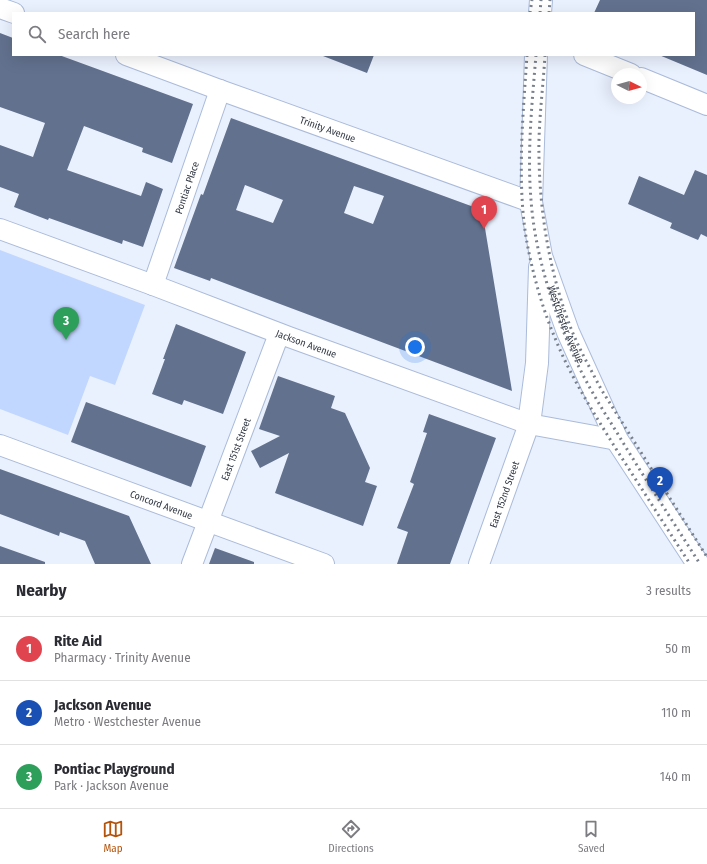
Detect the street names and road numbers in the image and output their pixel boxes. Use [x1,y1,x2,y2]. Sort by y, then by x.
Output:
street label: Trinity Avenue [298,114,357,145]
street label: Pontiac Place [173,160,202,216]
street label: Westchester Avenue [545,284,586,366]
street label: Jackson Avenue [274,328,338,361]
street label: East 151st Street [219,416,254,482]
street label: East 152nd Street [487,459,522,530]
street label: Concord Avenue [128,488,194,522]

